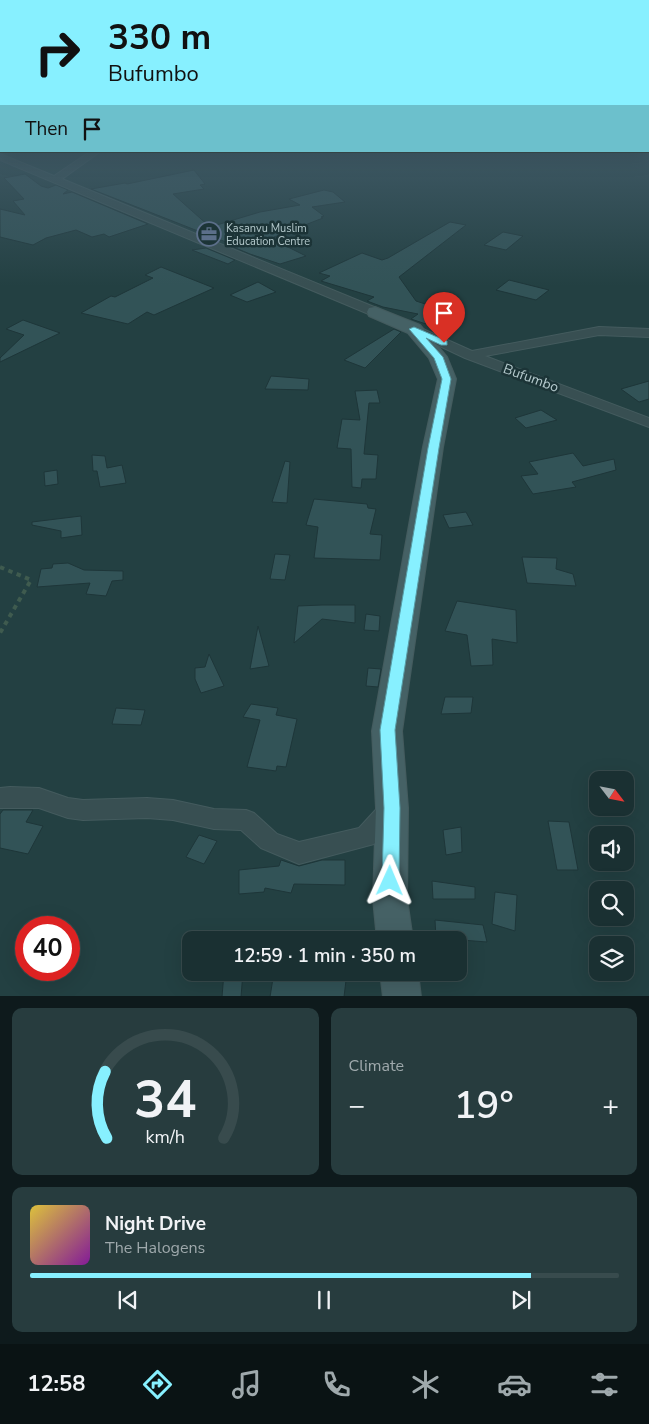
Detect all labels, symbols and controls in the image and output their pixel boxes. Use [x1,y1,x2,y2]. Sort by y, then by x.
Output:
text: 330 m [108,14,211,61]
icon: right [25,20,90,85]
text: Bufumbo [108,59,199,89]
icon: arrive [78,115,106,143]
text: Then [25,116,68,142]
office icon: Kasanvu Muslim Education Centre [196,221,222,247]
place label: Kasanvu Muslim Education Centre [226,221,310,249]
pin [423,292,465,343]
icon: arrive [430,299,458,327]
street label: Bufumbo [501,359,562,397]
north arrow [589,771,634,816]
map controls [589,771,634,981]
button: sound [589,826,634,871]
position arrow [363,854,415,906]
button: search [589,881,634,926]
speed limit sign: 40 [15,916,80,981]
button: layers [589,936,634,981]
text: 12:59 · 1 min · 350 m [233,943,416,969]
text: Climate [349,1055,404,1077]
text: 34 [134,1064,196,1135]
text: 19° [454,1080,514,1131]
text: − [349,1087,365,1125]
text: + [602,1087,619,1125]
text: km/h [146,1125,185,1149]
text: Night Drive [105,1211,206,1237]
text: The Halogens [105,1237,205,1259]
icon: previous [114,1286,142,1314]
icon: pause [310,1286,338,1314]
icon: next [507,1286,535,1314]
icon: directions [140,1367,175,1402]
icon: music [229,1367,264,1402]
icon: phone [319,1367,354,1402]
icon: climate [408,1367,443,1402]
icon: car [497,1367,532,1402]
icon: filters [587,1367,622,1402]
text: 12:58 [27,1369,85,1399]

